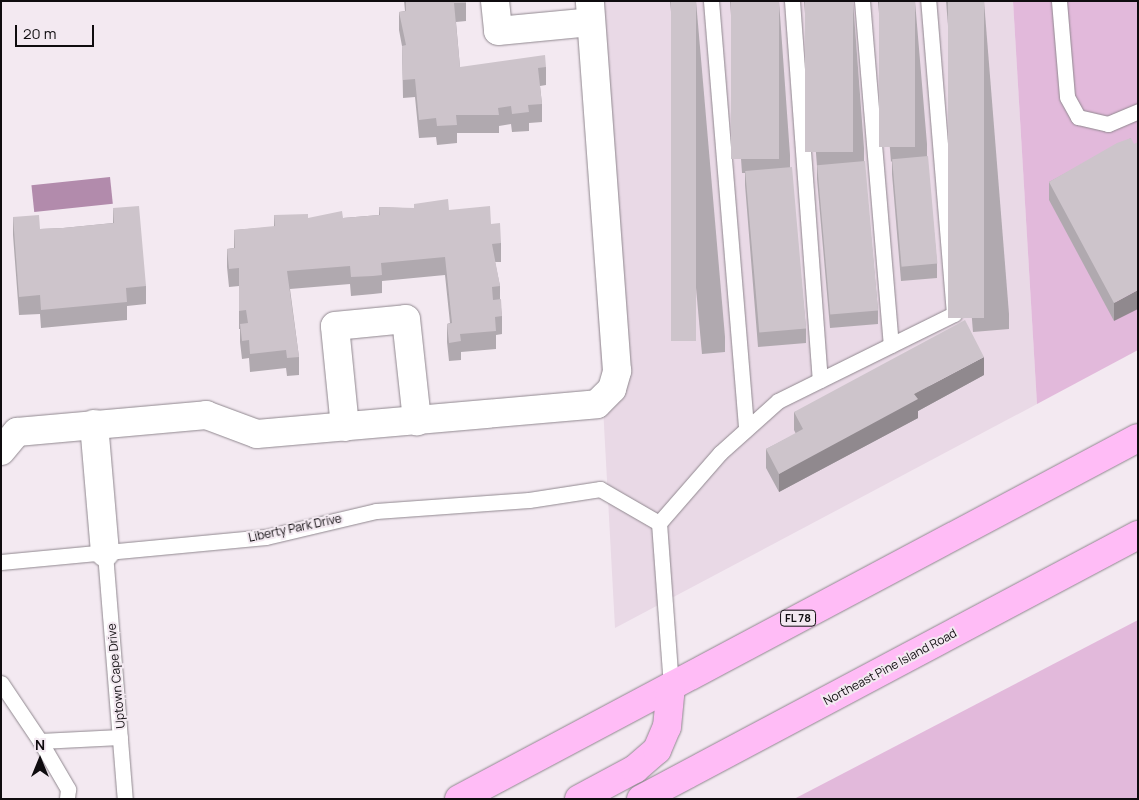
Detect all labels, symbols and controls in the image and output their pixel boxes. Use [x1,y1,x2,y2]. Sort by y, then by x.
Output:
scale bar [18,15,96,47]
text: 20 m [23,23,56,44]
street label: Liberty Park Drive [247,511,343,545]
road number: FL 78 [779,610,817,626]
street label: Uptown Cape Drive [104,623,128,729]
street label: Northeast Pine Island Road [821,626,959,708]
north arrow [15,735,65,785]
text: N [35,735,45,754]

